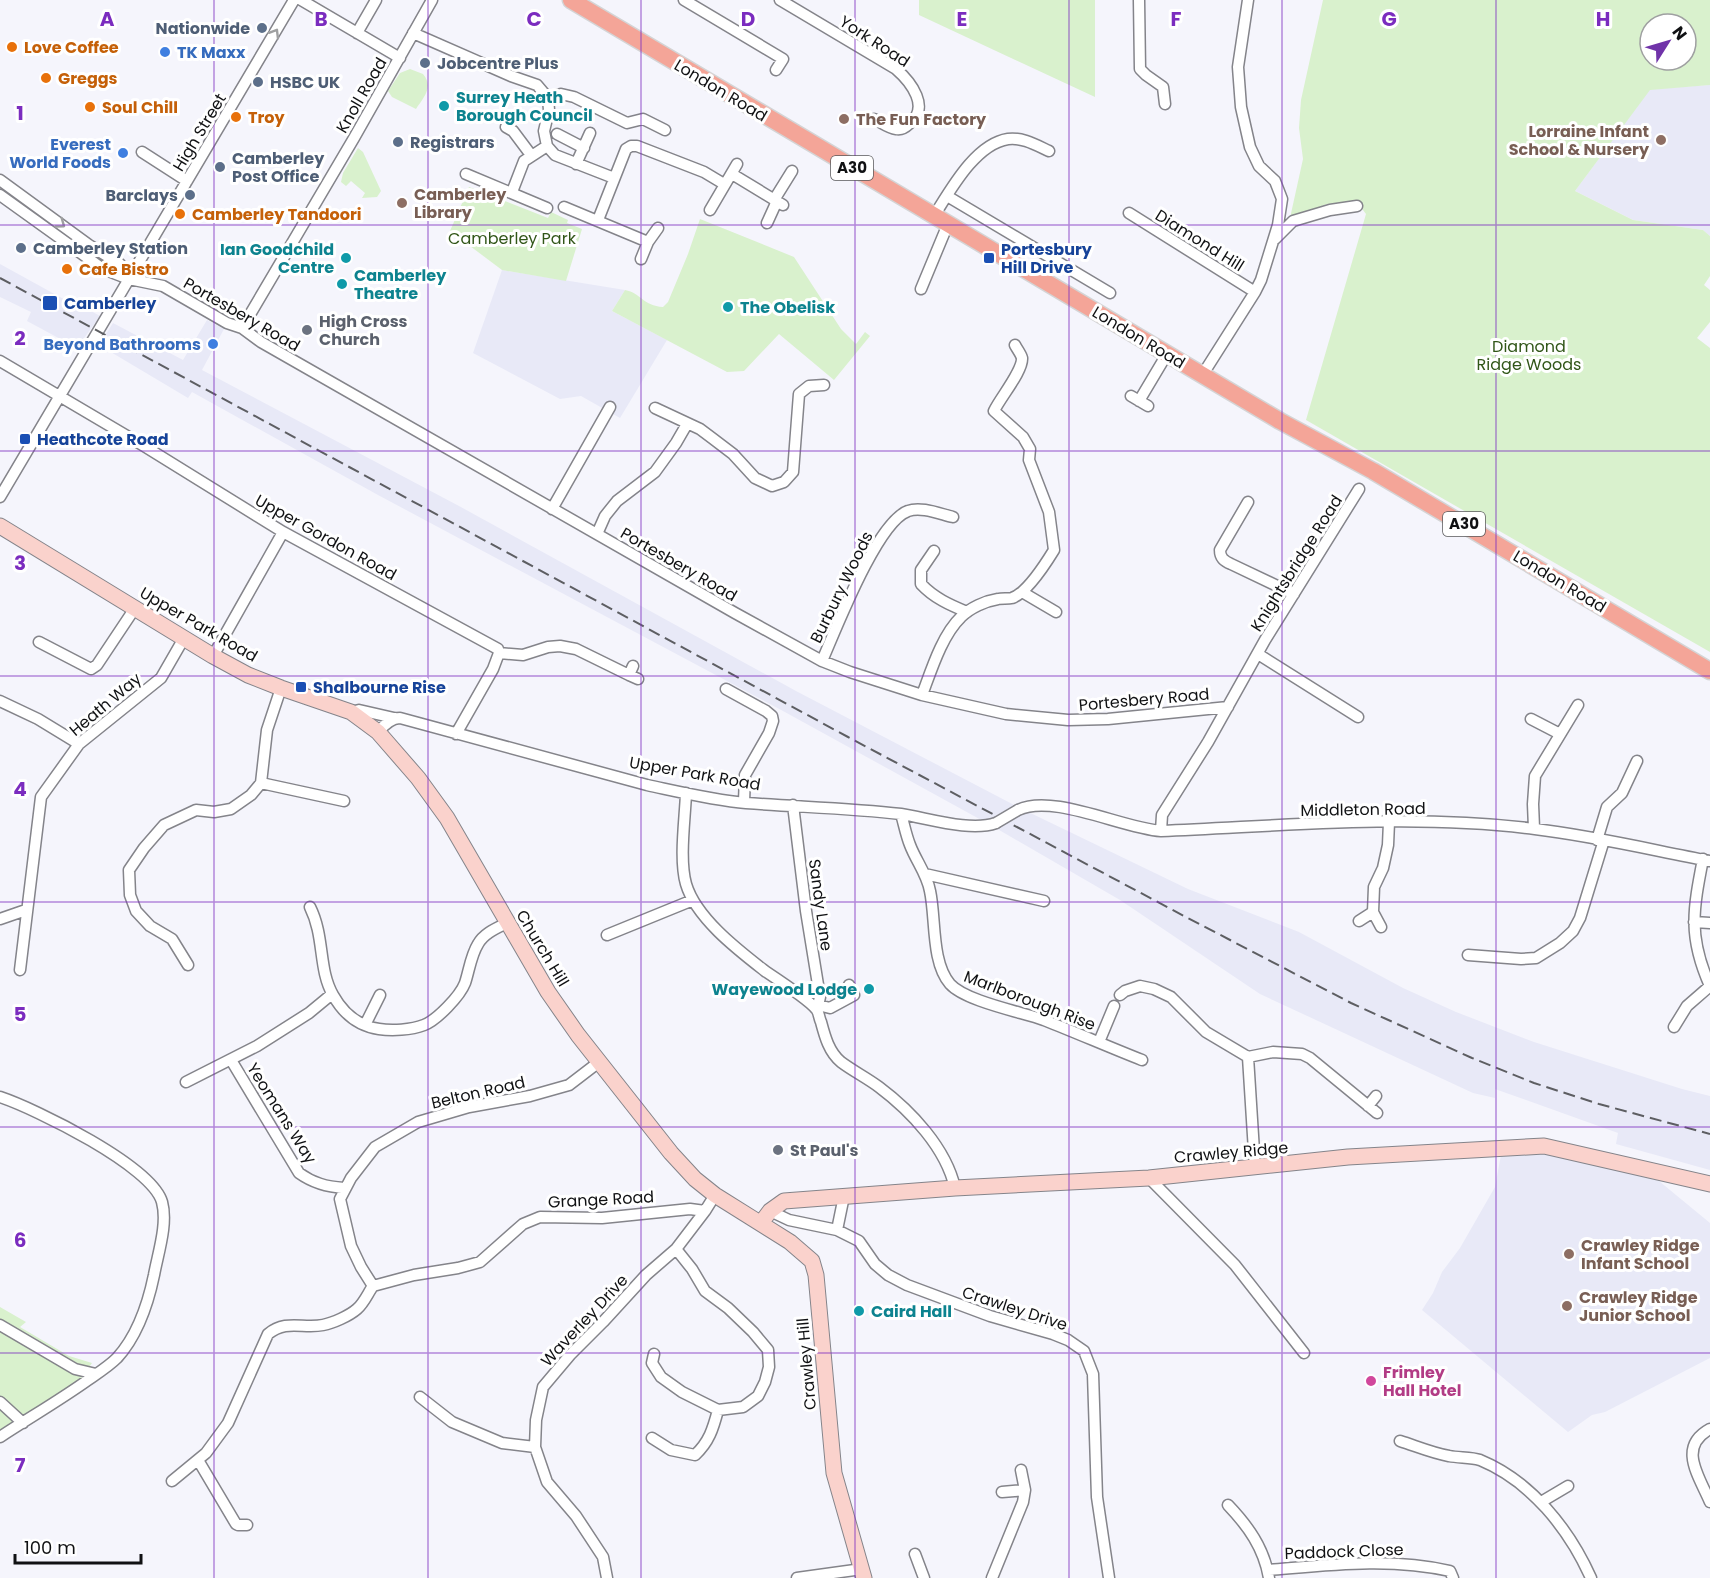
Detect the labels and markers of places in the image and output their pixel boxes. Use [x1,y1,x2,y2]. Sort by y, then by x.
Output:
place label: Nationwide [156,17,250,40]
marker: Nationwide [255,21,269,35]
place label: Love Coffee [24,36,119,59]
marker: Love Coffee [5,40,19,54]
place label: TK Maxx [177,41,246,64]
marker: TK Maxx [158,45,172,59]
place label: Jobcentre Plus [437,52,559,75]
marker: Jobcentre Plus [418,56,432,70]
place label: Greggs [58,67,118,90]
marker: Greggs [39,71,53,85]
place label: HSBC UK [270,71,340,94]
marker: HSBC UK [251,75,265,89]
place label: Surrey Heath Borough Council [456,86,593,127]
place label: Soul Chill [102,96,178,119]
marker: Surrey Heath Borough Council [437,99,451,113]
marker: Soul Chill [83,100,97,114]
place label: Troy [248,106,285,129]
place label: The Fun Factory [856,108,987,131]
marker: Troy [229,110,243,124]
marker: The Fun Factory [837,112,851,126]
place label: Lorraine Infant School & Nursery [1509,120,1650,161]
place label: Registrars [410,131,495,154]
place label: Everest World Foods [9,133,111,174]
marker: Lorraine Infant School & Nursery [1654,133,1668,147]
marker: Registrars [391,135,405,149]
marker: Everest World Foods [116,146,130,160]
place label: Camberley Post Office [232,147,325,188]
marker: Camberley Post Office [213,160,227,174]
place label: Camberley Library [414,183,507,224]
place label: Barclays [105,184,178,207]
marker: Barclays [183,188,197,202]
marker: Camberley Library [395,196,409,210]
place label: Camberley Tandoori [192,203,362,226]
marker: Camberley Tandoori [173,207,187,221]
place label: Camberley Station [33,237,188,260]
place label: Ian Goodchild Centre [220,238,334,279]
place label: Portesbury Hill Drive [1001,238,1093,279]
marker: Camberley Station [14,241,28,255]
marker: Ian Goodchild Centre [339,251,353,265]
marker: Portesbury Hill Drive [982,251,996,265]
place label: Cafe Bistro [79,258,169,281]
marker: Cafe Bistro [60,262,74,276]
place label: Camberley Theatre [354,264,447,305]
marker: Camberley Theatre [335,277,349,291]
place label: Camberley [64,292,157,315]
marker: Camberley [41,294,59,312]
place label: The Obelisk [740,296,835,319]
marker: The Obelisk [721,300,735,314]
place label: High Cross Church [319,310,408,351]
marker: High Cross Church [300,323,314,337]
place label: Beyond Bathrooms [43,333,201,356]
marker: Beyond Bathrooms [206,337,220,351]
place label: Heathcote Road [37,428,169,451]
marker: Heathcote Road [18,432,32,446]
place label: Shalbourne Rise [313,676,446,699]
marker: Shalbourne Rise [294,680,308,694]
place label: Wayewood Lodge [711,978,857,1001]
marker: Wayewood Lodge [862,982,876,996]
place label: St Paul's [790,1139,859,1162]
marker: St Paul's [771,1143,785,1157]
place label: Crawley Ridge Infant School [1581,1234,1700,1275]
marker: Crawley Ridge Infant School [1562,1247,1576,1261]
place label: Crawley Ridge Junior School [1579,1286,1698,1327]
marker: Crawley Ridge Junior School [1560,1299,1574,1313]
place label: Caird Hall [871,1300,952,1323]
marker: Caird Hall [852,1304,866,1318]
place label: Frimley Hall Hotel [1383,1361,1461,1402]
marker: Frimley Hall Hotel [1364,1374,1378,1388]

